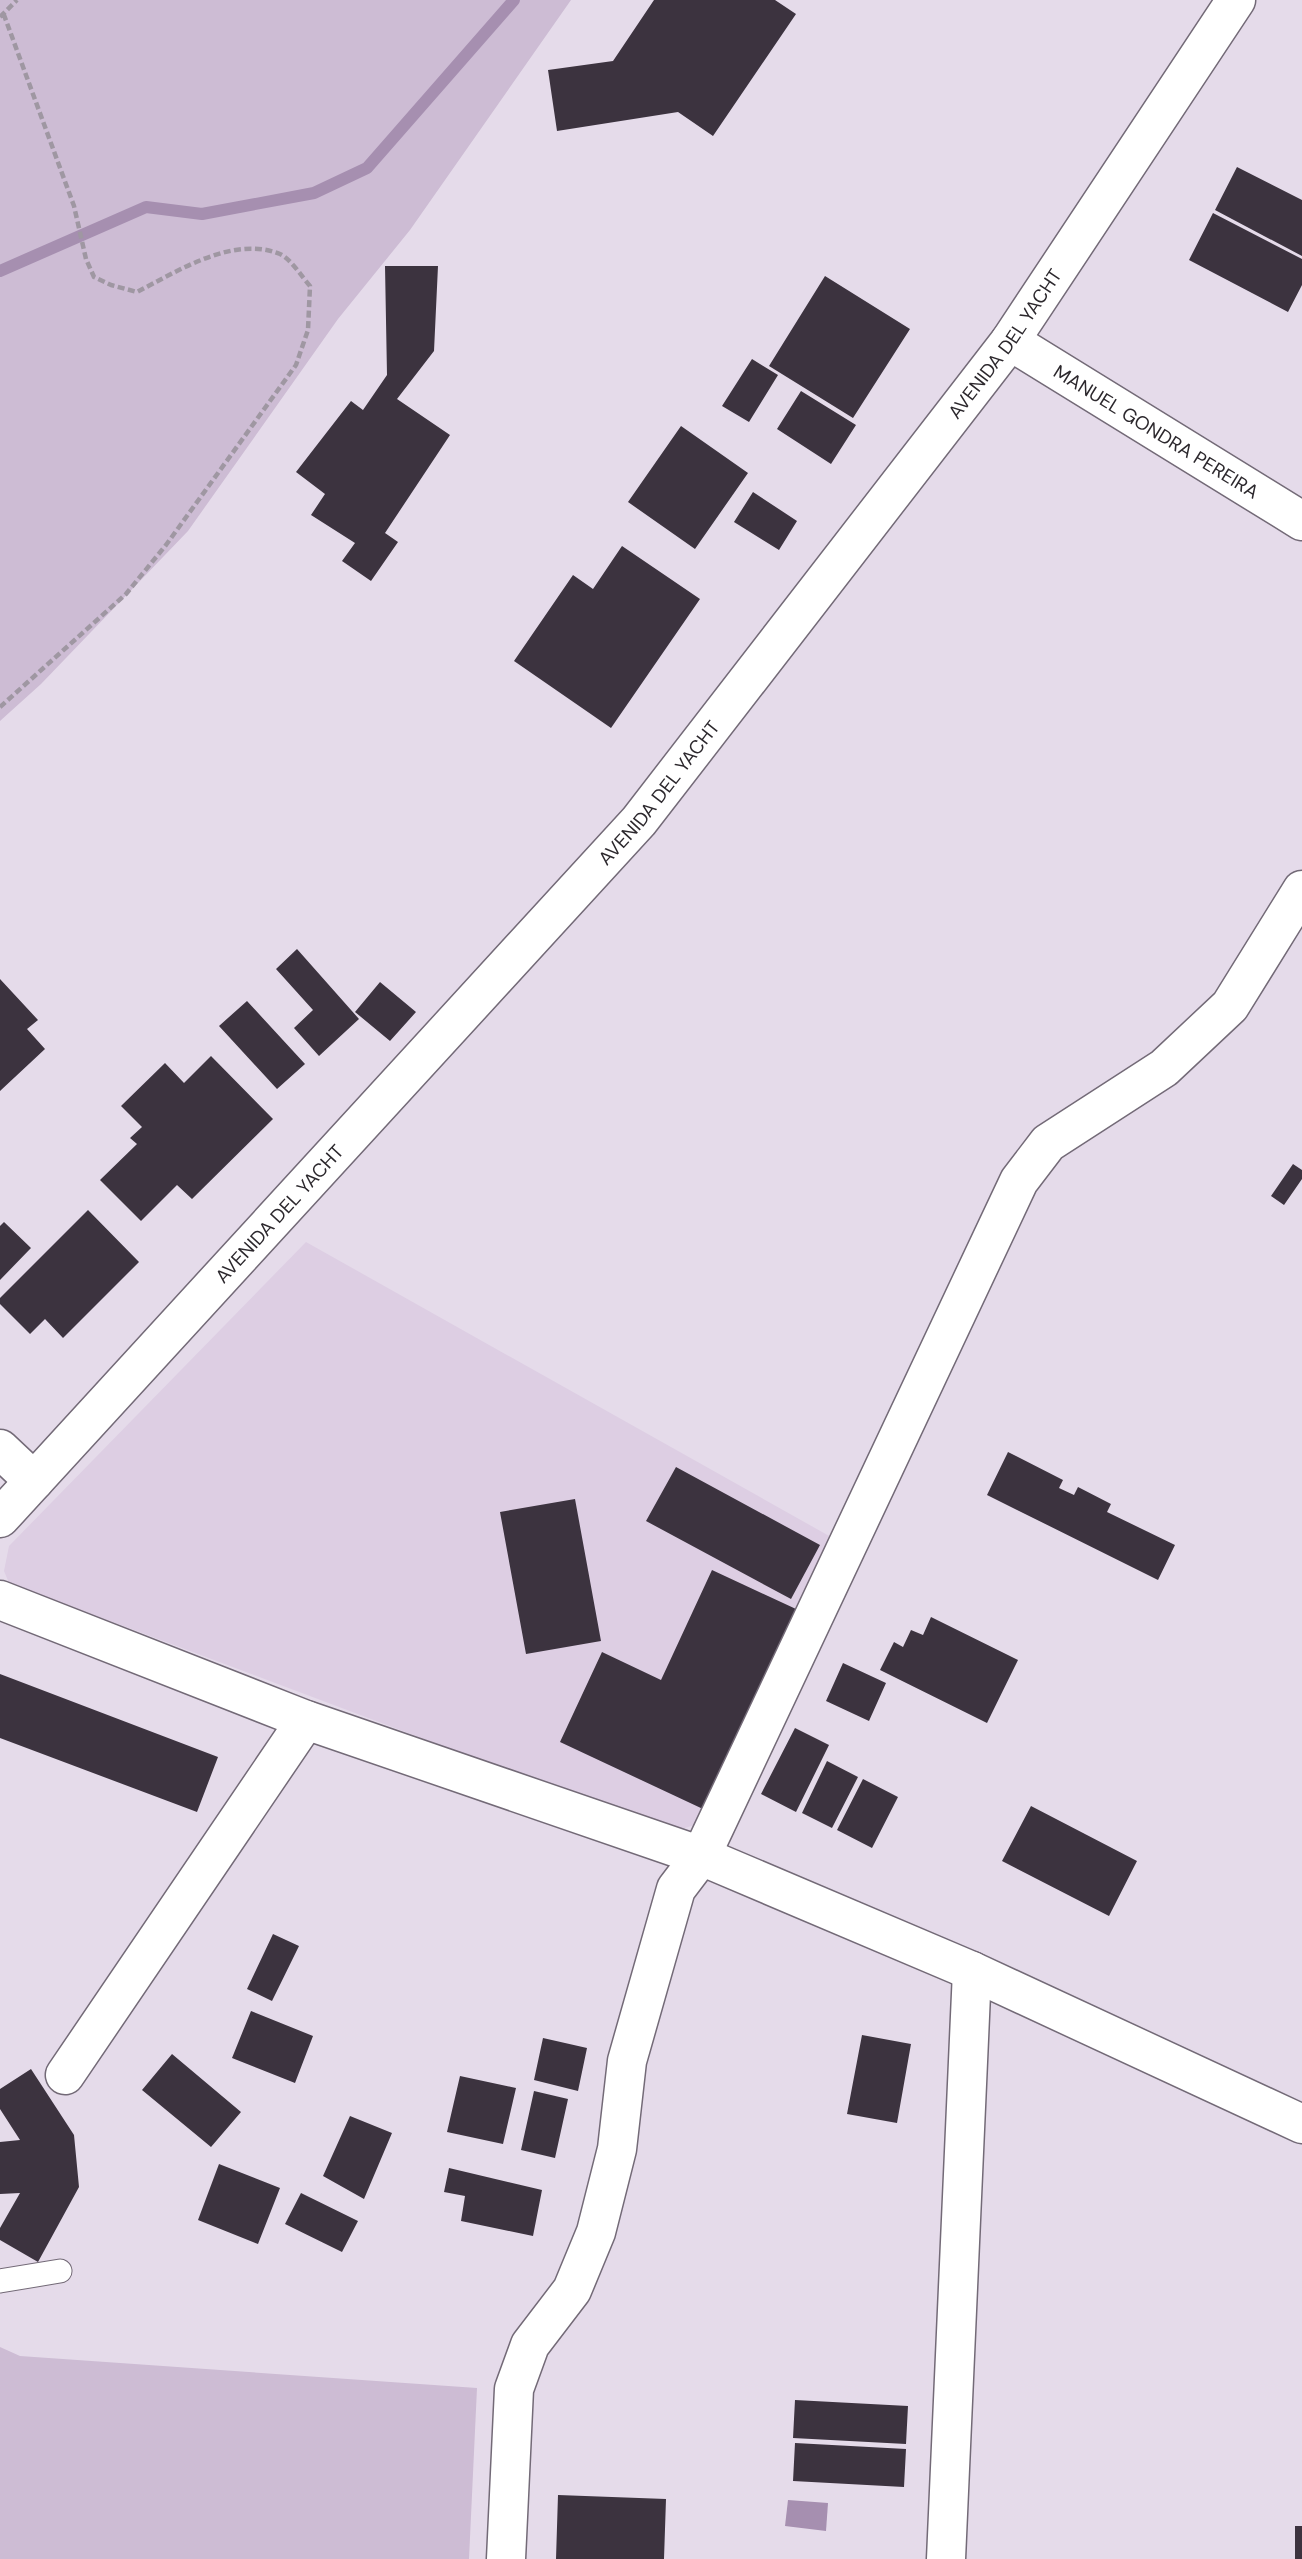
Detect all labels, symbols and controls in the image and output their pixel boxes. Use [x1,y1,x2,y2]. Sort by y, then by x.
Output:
street label: AVENIDA DEL YACHT [942,263,1067,424]
street label: MANUEL GONDRA PEREIRA [1049,359,1264,504]
street label: AVENIDA DEL YACHT [592,715,725,870]
street label: AVENIDA DEL YACHT [209,1139,349,1288]

